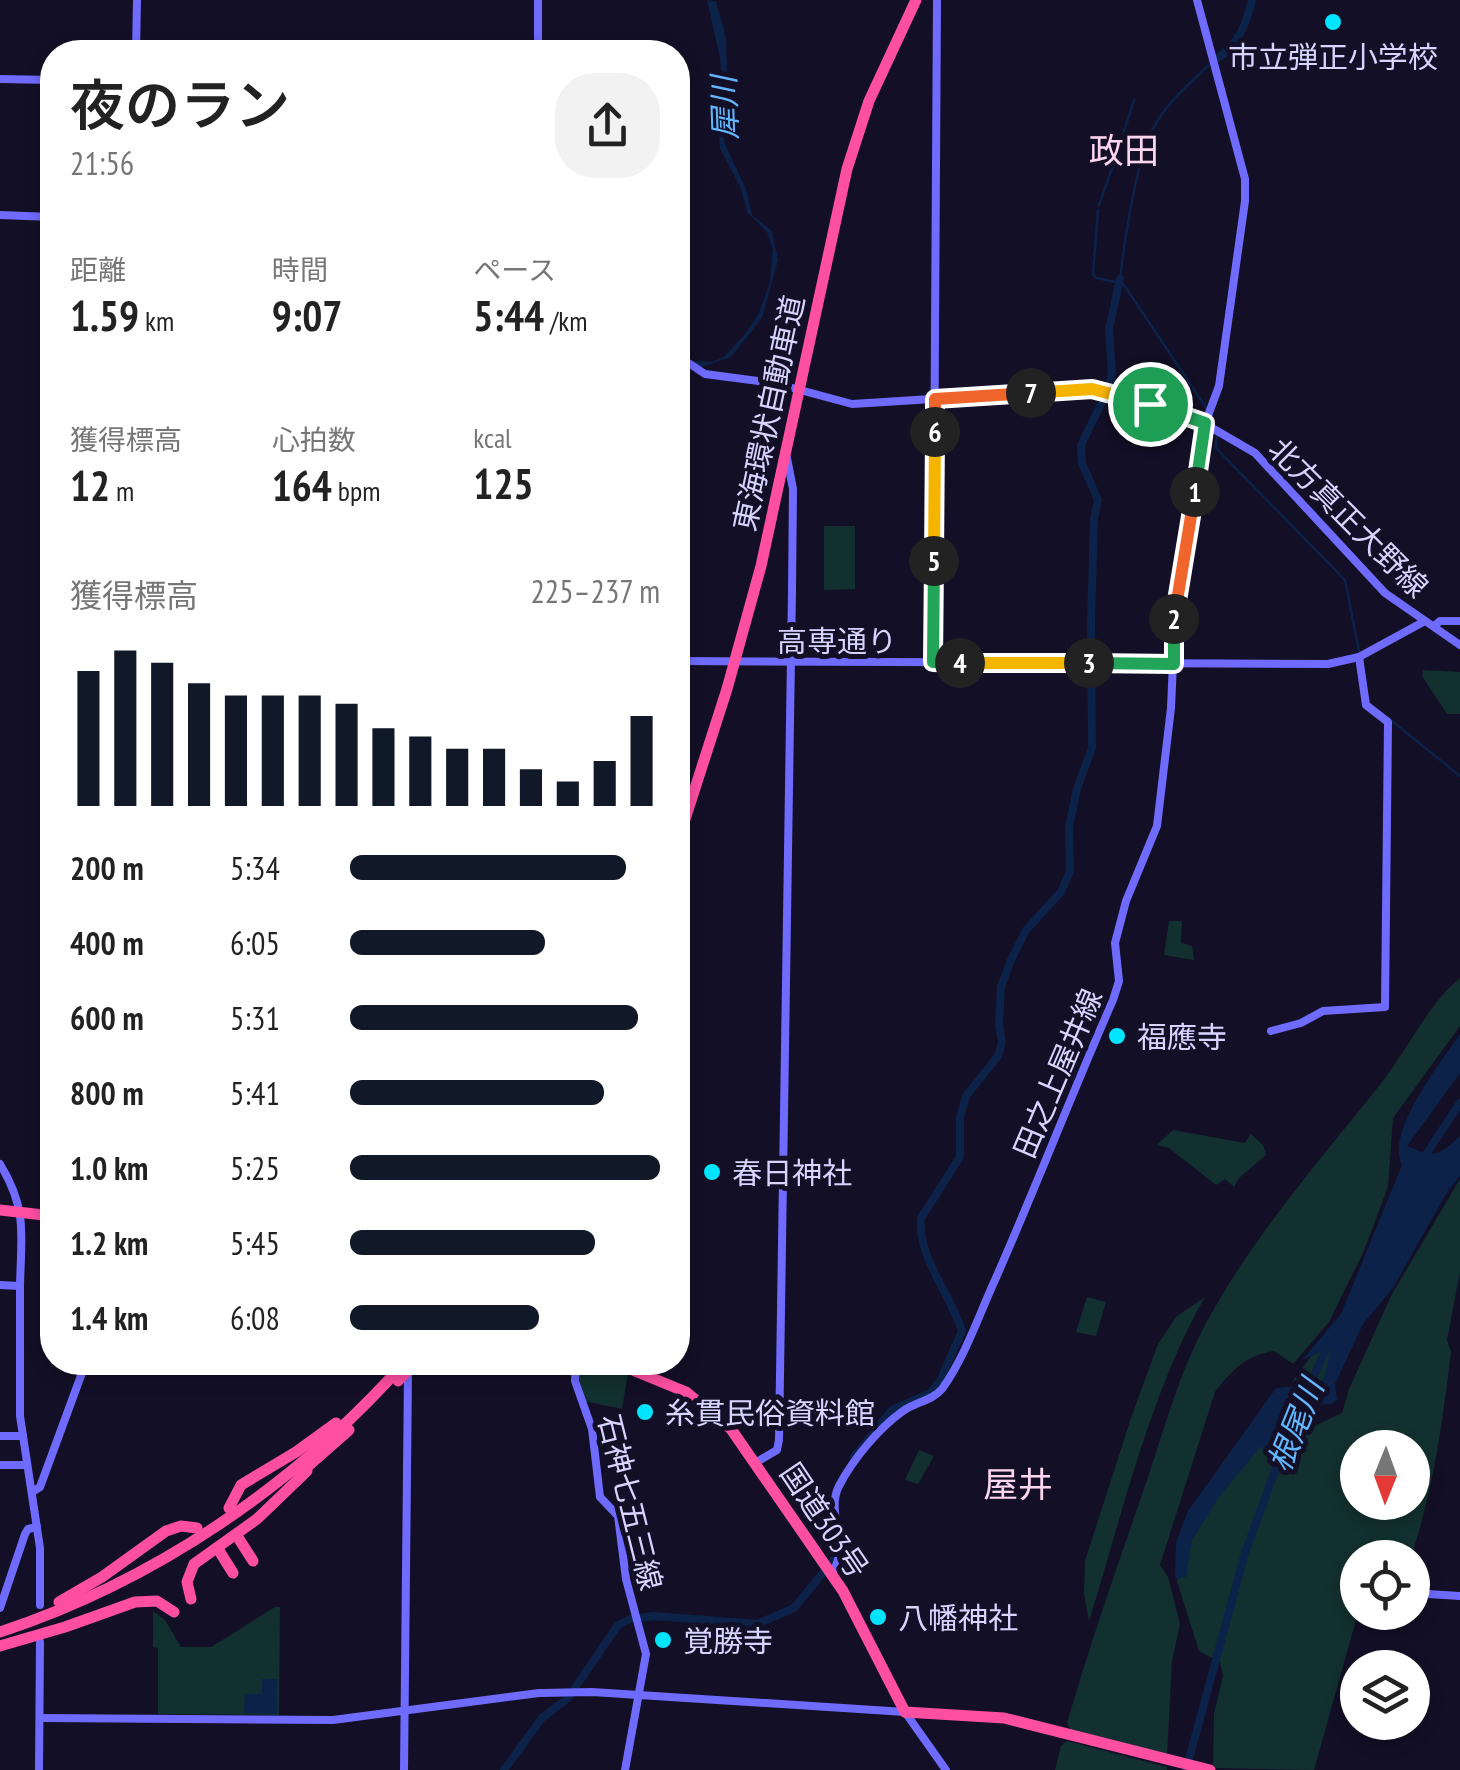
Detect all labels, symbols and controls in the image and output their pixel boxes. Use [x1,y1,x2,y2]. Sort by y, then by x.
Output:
marker: 市立弾正小学校 [1322,11,1344,33]
place label: 市立弾正小学校 [1228,37,1438,76]
text: 夜のラン [70,69,290,140]
water label: 犀川 [702,72,746,141]
button: share [555,73,660,178]
district label: 政田 [1089,127,1159,173]
text: 21:56 [70,142,134,184]
text: 距離 [70,251,126,288]
text: 時間 [272,251,328,288]
text: ペース [473,251,556,288]
text: 1.59 [70,288,139,343]
text: 9:07 [272,288,342,343]
text: 5:44 [473,288,544,343]
street label: 東海環状自動車道 [724,292,812,534]
text: km [139,302,174,339]
text: /km [544,302,587,339]
pin [1108,362,1193,447]
pin: 7 [1006,368,1056,418]
text: 7 [1024,374,1038,411]
icon: arrive [1123,377,1178,432]
pin: 6 [910,407,960,457]
text: 6 [928,413,942,450]
text: kcal [473,419,512,456]
text: 獲得標高 [70,421,182,458]
text: 心拍数 [272,421,356,458]
street label: 北方真正大野線 [1261,429,1437,605]
text: 125 [473,456,534,511]
text: 12 [70,458,110,513]
text: 164 [272,458,332,513]
pin: 1 [1170,467,1220,517]
text: m [110,472,134,509]
text: bpm [332,472,380,509]
text: 1 [1188,473,1202,510]
pin: 5 [909,536,959,586]
text: 5 [927,542,941,579]
text: 225–237 m [530,570,660,612]
text: 獲得標高 [70,574,198,616]
pin: 2 [1149,594,1199,644]
text: 2 [1167,600,1181,637]
street label: 高専通り [777,621,897,660]
pin: 4 [935,638,985,688]
pin: 3 [1064,638,1114,688]
text: 4 [953,644,967,681]
text: 3 [1082,644,1096,681]
text: 200 m [70,847,144,889]
text: 5:34 [230,847,280,889]
text: 400 m [70,922,144,964]
text: 6:05 [230,922,280,964]
street label: 田之上屋井線 [1004,983,1110,1163]
text: 600 m [70,997,144,1039]
text: 5:31 [230,997,280,1039]
place label: 福應寺 [1137,1017,1227,1056]
marker: 福應寺 [1106,1025,1128,1047]
text: 800 m [70,1072,144,1114]
text: 5:41 [230,1072,280,1114]
text: 1.0 km [70,1147,148,1189]
text: 5:25 [230,1147,280,1189]
place label: 春日神社 [732,1153,852,1192]
marker: 春日神社 [701,1161,723,1183]
text: 1.2 km [70,1222,148,1264]
text: 5:45 [230,1222,280,1264]
text: 1.4 km [70,1297,148,1339]
text: 6:08 [230,1297,280,1339]
water label: 根尾川 [1258,1370,1334,1477]
place label: 糸貫民俗資料館 [665,1393,875,1432]
marker: 糸貫民俗資料館 [634,1401,656,1423]
street label: 石神七五三線 [590,1410,672,1594]
north arrow [1340,1430,1430,1520]
map controls [1340,1430,1430,1740]
street label: 国道303号 [772,1455,878,1585]
district label: 屋井 [983,1461,1053,1507]
button: locate [1340,1540,1430,1630]
place label: 八幡神社 [898,1598,1018,1637]
marker: 八幡神社 [867,1606,889,1628]
place label: 覚勝寺 [683,1621,773,1660]
marker: 覚勝寺 [652,1629,674,1651]
button: layers [1340,1650,1430,1740]

